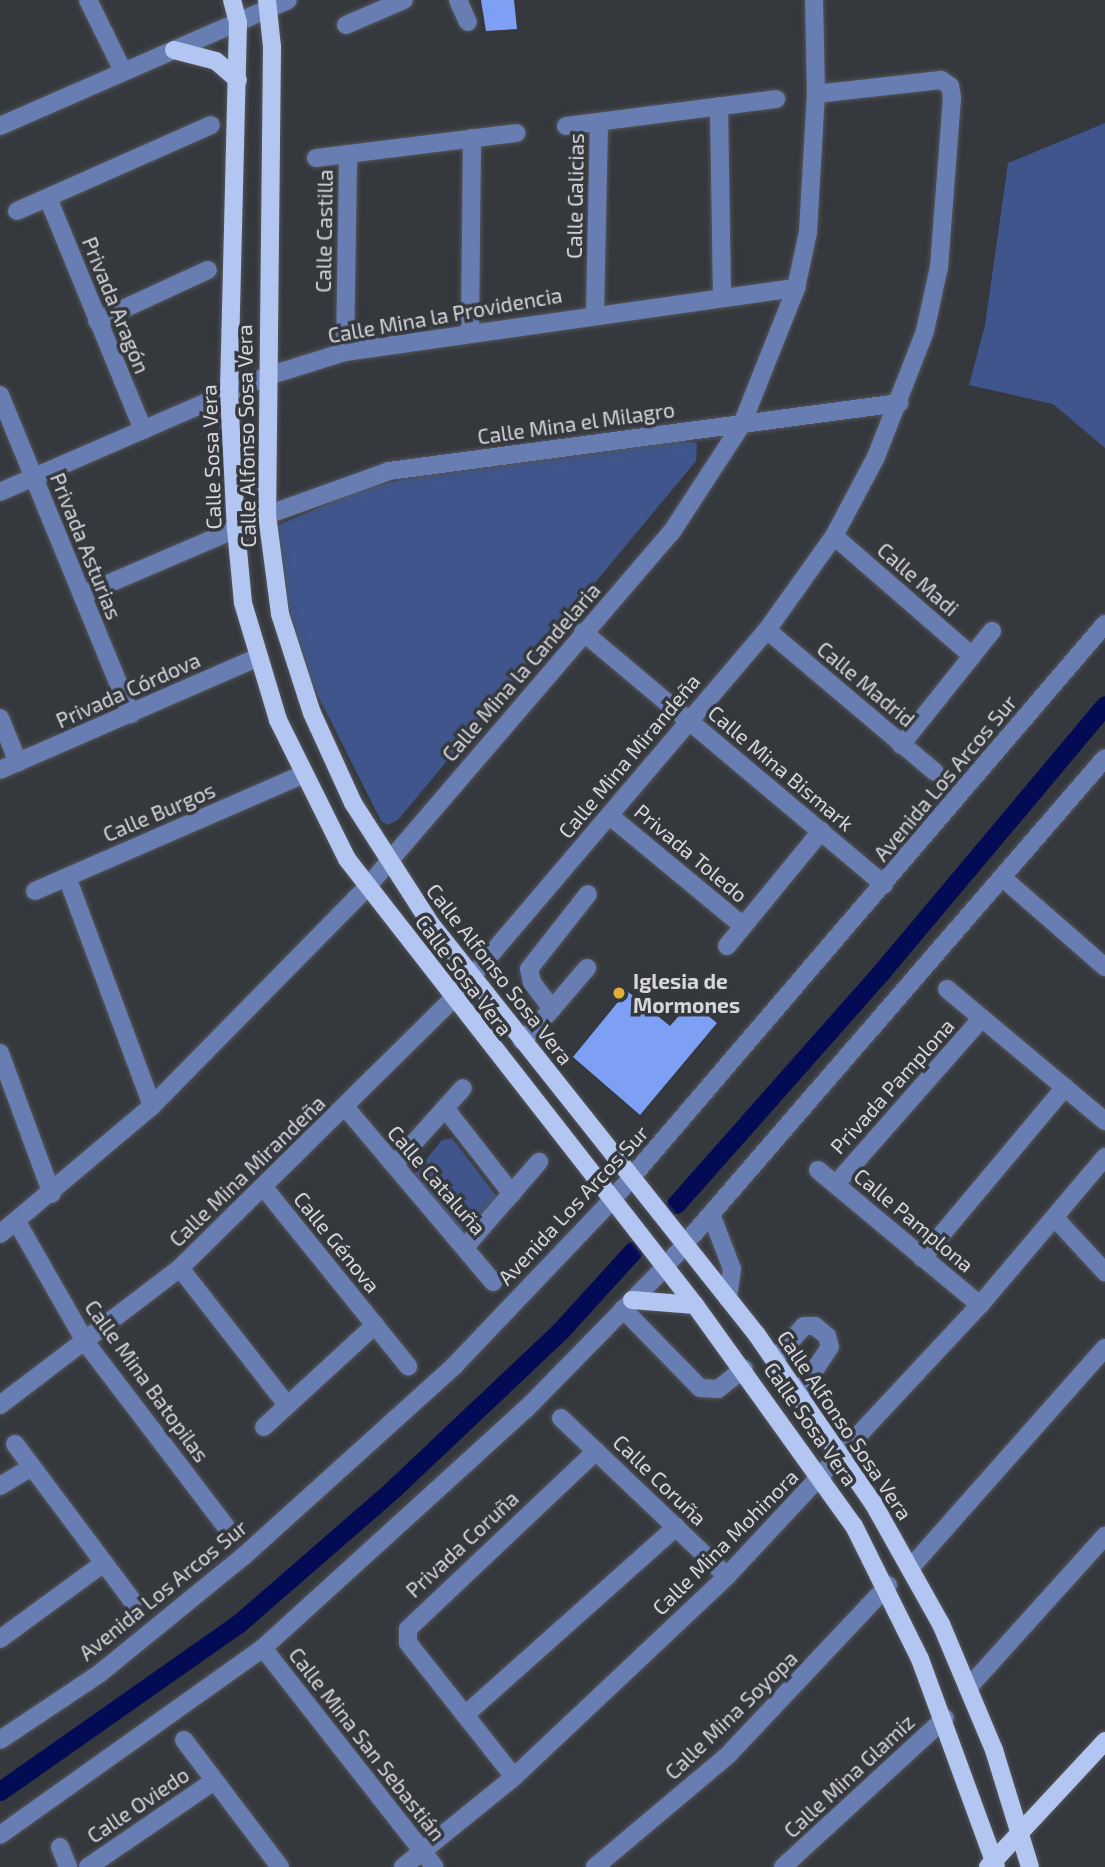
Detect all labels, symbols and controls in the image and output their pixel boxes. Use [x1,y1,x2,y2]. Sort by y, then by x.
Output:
street label: Calle Galicias [561,133,589,259]
street label: Calle Castilla [310,169,338,293]
street label: Privada Aragón [77,233,155,377]
street label: Calle Mina la Providencia [326,282,564,348]
street label: Calle Alfonso Sosa Vera [231,324,261,548]
street label: Calle Sosa Vera [196,384,226,530]
street label: Calle Mina el Milagro [476,397,676,449]
street label: Privada Asturias [45,469,127,623]
street label: Calle Madi [872,537,964,621]
street label: Calle Mina la Candelaria [437,578,605,766]
street label: Calle Madrid [812,636,920,732]
street label: Privada Córdova [52,647,204,733]
street label: Calle Mina Mirandeña [553,669,705,843]
street label: Avenida Los Arcos Sur [868,690,1022,866]
street label: Calle Mina Bismark [703,700,859,836]
street label: Calle Burgos [99,777,219,847]
street label: Privada Toledo [629,798,753,908]
street label: Calle Alfonso Sosa Vera [421,878,579,1070]
street label: Calle Sosa Vera [410,909,518,1041]
place label: Iglesia de Mormones [633,968,740,1018]
marker: Iglesia de Mormones [611,985,627,1001]
street label: Privada Pamplona [825,1013,959,1159]
street label: Calle Mina Mirandeña [164,1090,330,1252]
street label: Calle Cataluña [383,1120,491,1240]
street label: Avenida Los Arcos Sur [492,1120,654,1290]
street label: Calle Pamplona [849,1163,979,1277]
street label: Calle Génova [289,1186,385,1298]
street label: Calle Mina Batopilas [80,1295,214,1467]
street label: Calle Alfonso Sosa Vera [772,1325,918,1525]
street label: Calle Sosa Vera [759,1357,863,1491]
street label: Calle Coruña [608,1429,712,1531]
street label: Calle Mina Mohinora [647,1464,803,1620]
street label: Privada Coruña [400,1485,524,1603]
street label: Avenida Los Arcos Sur [74,1514,252,1666]
street label: Calle Mina San Sebastián [284,1642,450,1846]
street label: Calle Mina Soyopa [660,1645,802,1785]
street label: Calle Mina Glamiz [779,1709,919,1843]
street label: Calle Oviedo [82,1762,194,1848]

